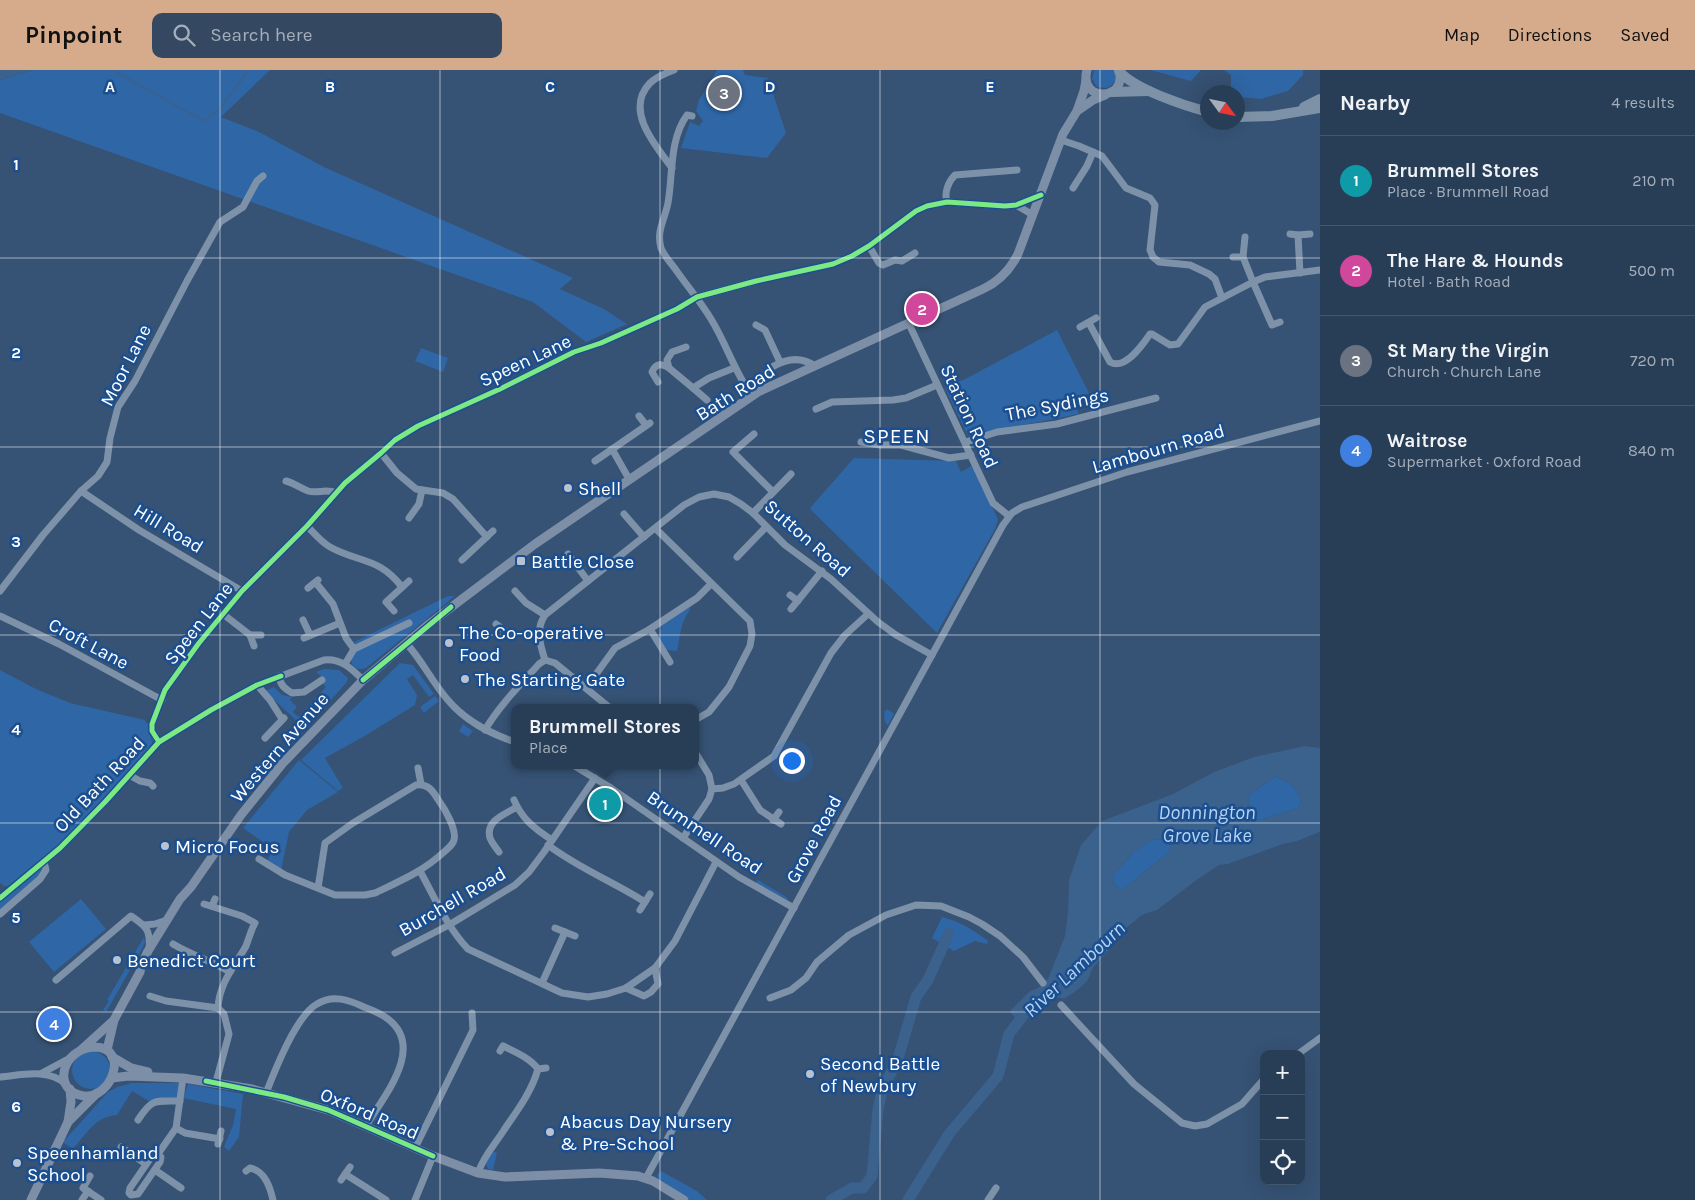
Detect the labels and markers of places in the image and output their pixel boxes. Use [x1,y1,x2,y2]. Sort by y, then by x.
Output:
pin: 3 [708,74,740,112]
pin: 2 [906,290,938,328]
place label: Shell [578,478,621,500]
marker: Shell [562,482,574,494]
place label: Battle Close [531,551,634,573]
marker: Battle Close [515,555,527,567]
place label: The Co-operative Food [459,622,604,666]
marker: The Co-operative Food [443,637,455,649]
place label: The Starting Gate [475,669,625,691]
marker: The Starting Gate [459,673,471,685]
pin: 1 [589,785,621,823]
place label: Micro Focus [175,836,279,858]
marker: Micro Focus [159,840,171,852]
place label: Benedict Court [127,950,256,972]
marker: Benedict Court [111,954,123,966]
pin: 4 [38,1005,70,1043]
place label: Second Battle of Newbury [820,1053,940,1097]
marker: Second Battle of Newbury [804,1068,816,1080]
place label: Abacus Day Nursery & Pre-School [560,1111,732,1155]
marker: Abacus Day Nursery & Pre-School [544,1126,556,1138]
place label: Speenhamland School [27,1142,159,1186]
marker: Speenhamland School [11,1157,23,1169]

